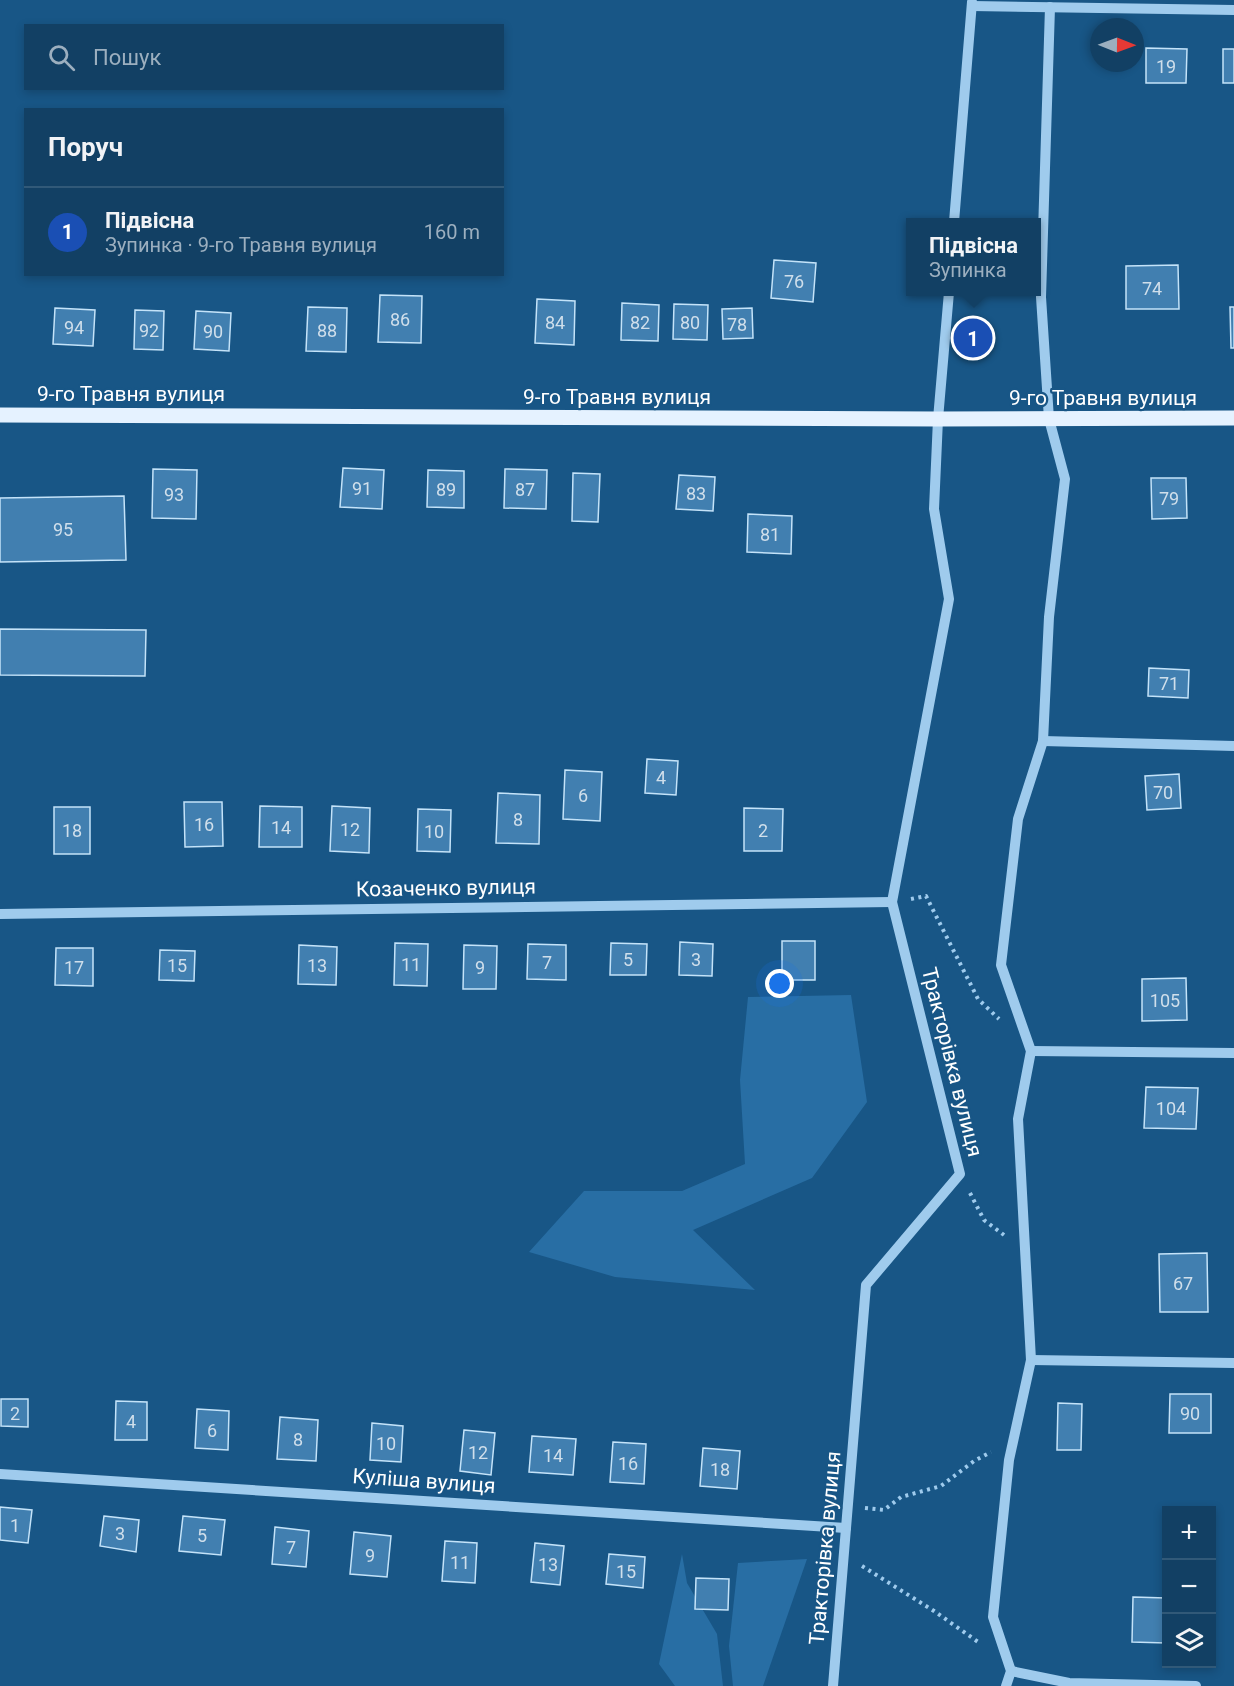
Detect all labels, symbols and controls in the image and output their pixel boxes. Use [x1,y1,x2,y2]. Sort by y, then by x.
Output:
north arrow [1090,18,1144,72]
search box [24,24,504,90]
icon: search [45,41,78,74]
text: Пошук [93,45,161,70]
house number: 19 [1156,56,1176,77]
text: Поруч [48,132,123,162]
text: Підвісна [105,208,194,233]
popup [906,218,1041,296]
text: 1 [62,220,73,244]
text: 160 m [424,220,480,244]
text: Зупинка · 9-го Травня вулиця [105,233,377,257]
text: Підвісна [929,233,1018,258]
text: Зупинка [929,258,1007,282]
house number: 76 [784,271,804,292]
house number: 74 [1142,278,1162,299]
house number: 86 [390,309,410,330]
house number: 84 [545,312,565,333]
house number: 82 [630,312,650,333]
house number: 80 [680,312,700,333]
house number: 78 [727,314,747,335]
pin: 1 [954,316,992,360]
house number: 94 [64,317,84,338]
house number: 92 [139,320,159,341]
house number: 88 [317,320,337,341]
house number: 90 [203,321,223,342]
street label: 9-го Травня вулиця [37,382,225,406]
street label: 9-го Травня вулиця [523,385,711,409]
street label: 9-го Травня вулиця [1009,386,1197,410]
house number: 91 [352,478,372,499]
house number: 89 [436,479,456,500]
house number: 87 [515,479,535,500]
house number: 83 [686,483,706,504]
house number: 93 [164,484,184,505]
house number: 79 [1159,488,1179,509]
house number: 95 [53,519,73,540]
house number: 81 [760,524,780,545]
house number: 71 [1159,673,1179,694]
house number: 4 [656,767,666,788]
house number: 70 [1153,782,1173,803]
house number: 6 [578,785,588,806]
house number: 8 [513,809,523,830]
house number: 16 [194,814,214,835]
house number: 14 [271,817,291,838]
house number: 12 [340,819,360,840]
house number: 18 [62,820,82,841]
house number: 2 [758,820,768,841]
house number: 10 [424,821,444,842]
street label: Козаченко вулиця [356,874,536,902]
house number: 5 [623,949,633,970]
house number: 3 [691,949,701,970]
house number: 7 [542,952,552,973]
house number: 11 [401,954,421,975]
house number: 15 [167,955,187,976]
house number: 13 [307,955,327,976]
house number: 17 [64,957,84,978]
house number: 9 [475,957,485,978]
street label: Тракторівка вулиця [917,965,987,1159]
your location [765,969,794,998]
house number: 105 [1150,990,1180,1011]
house number: 104 [1156,1098,1186,1119]
house number: 67 [1173,1273,1193,1294]
house number: 2 [10,1403,20,1424]
house number: 90 [1180,1403,1200,1424]
house number: 4 [126,1411,136,1432]
house number: 6 [207,1420,217,1441]
house number: 8 [293,1429,303,1450]
house number: 10 [376,1433,396,1454]
house number: 12 [468,1442,488,1463]
house number: 14 [543,1445,563,1466]
street label: Тракторівка вулиця [805,1450,845,1646]
house number: 16 [618,1453,638,1474]
house number: 18 [710,1459,730,1480]
street label: Куліша вулиця [352,1464,496,1498]
map controls [1162,1506,1216,1668]
button: + [1162,1506,1216,1560]
house number: 1 [10,1515,20,1536]
house number: 3 [115,1523,125,1544]
house number: 5 [197,1525,207,1546]
house number: 7 [286,1537,296,1558]
house number: 9 [365,1545,375,1566]
house number: 11 [450,1552,470,1573]
house number: 13 [538,1554,558,1575]
button: − [1162,1560,1216,1614]
house number: 15 [616,1561,636,1582]
button: layers [1162,1614,1216,1668]

